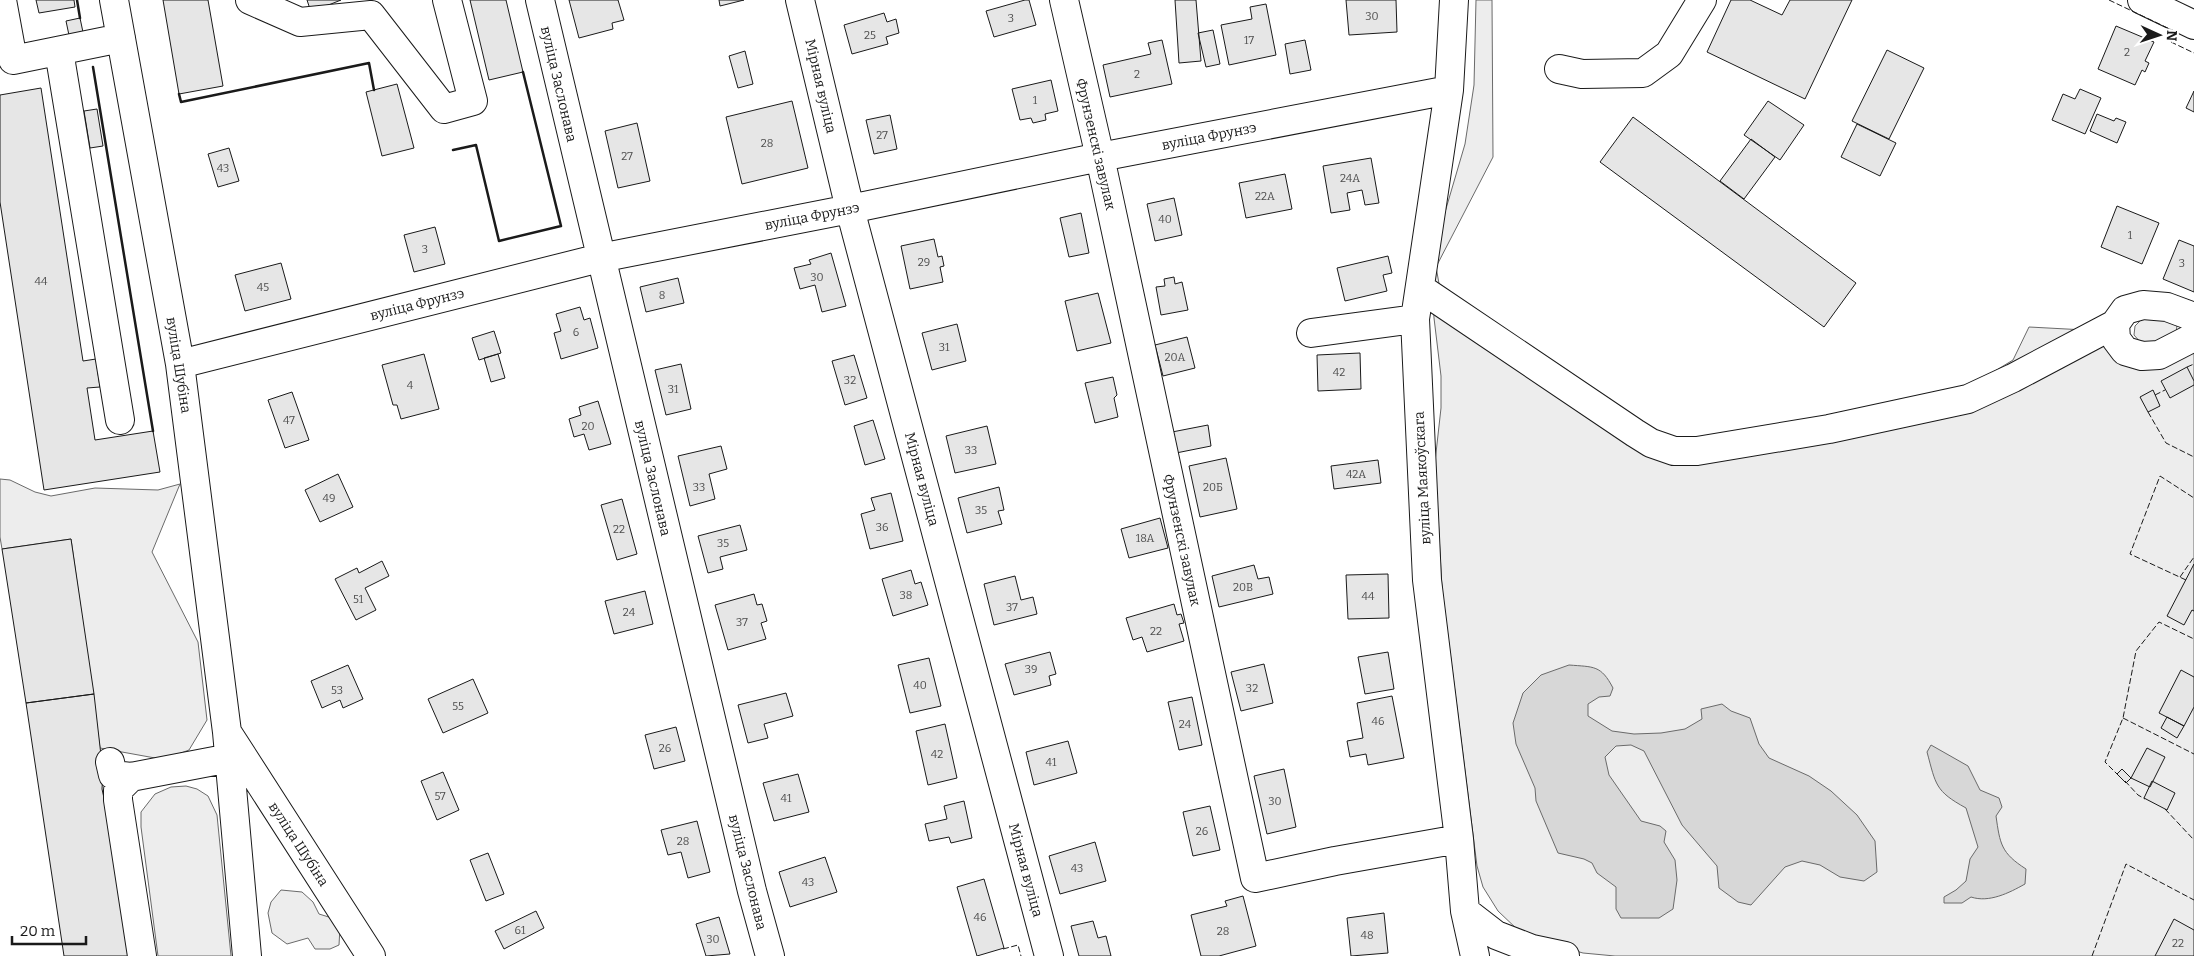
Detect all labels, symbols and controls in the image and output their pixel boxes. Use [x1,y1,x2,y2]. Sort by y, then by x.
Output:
house number: 30 [1365,10,1379,23]
north arrow [2134,10,2184,60]
house number: 3 [1008,12,1014,25]
street label: вуліца Заслонава [537,25,580,144]
house number: 25 [864,29,876,42]
text: N [2163,30,2180,42]
house number: 17 [1244,34,1254,47]
street label: Мірная вуліца [801,37,840,135]
house number: 2 [2124,46,2130,59]
house number: 2 [1134,68,1140,81]
street label: Фрунзенскі завулак [1072,77,1119,212]
house number: 1 [1033,94,1038,107]
street label: вуліца Фрунзэ [1160,119,1258,154]
house number: 27 [876,129,888,142]
house number: 28 [761,137,773,150]
house number: 27 [621,150,633,163]
house number: 43 [217,162,229,175]
house number: 24А [1340,172,1360,185]
house number: 22А [1255,190,1275,203]
street label: вуліца Фрунзэ [763,199,861,234]
house number: 40 [1158,213,1172,226]
house number: 1 [2128,229,2133,242]
house number: 3 [422,243,428,256]
house number: 29 [918,256,930,269]
house number: 3 [2179,257,2185,270]
house number: 30 [810,271,824,284]
house number: 44 [35,275,48,288]
house number: 45 [257,281,269,294]
street label: вуліца Фрунзэ [368,285,466,324]
house number: 8 [659,289,665,302]
street label: вуліца Шубіна [163,316,195,415]
house number: 6 [573,326,579,339]
house number: 31 [939,341,950,354]
house number: 20А [1165,351,1186,364]
house number: 42 [1333,366,1345,379]
house number: 32 [844,374,856,387]
house number: 4 [407,379,414,392]
house number: 31 [668,383,679,396]
street label: вуліца Маякоўскага [1411,411,1434,545]
house number: 47 [283,414,295,427]
street label: вуліца Заслонава [631,419,674,538]
house number: 20 [581,420,595,433]
street label: Мірная вуліца [901,430,942,528]
house number: 33 [965,444,977,457]
house number: 42А [1346,468,1366,481]
street label: Фрунзенскі завулак [1159,472,1204,608]
house number: 33 [693,481,705,494]
house number: 20Б [1203,481,1223,494]
house number: 49 [323,492,335,505]
house number: 35 [975,504,987,517]
house number: 36 [876,521,888,534]
house number: 22 [613,523,625,536]
house number: 18А [1136,532,1154,545]
house number: 35 [717,537,729,550]
house number: 20В [1233,581,1253,594]
house number: 38 [900,589,912,602]
house number: 44 [1362,590,1375,603]
house number: 51 [353,593,364,606]
house number: 37 [1006,601,1018,614]
house number: 24 [623,606,636,619]
house number: 37 [736,616,748,629]
house number: 22 [1150,625,1162,638]
house number: 39 [1025,663,1037,676]
house number: 40 [913,679,927,692]
house number: 32 [1246,682,1258,695]
house number: 53 [331,684,343,697]
house number: 55 [452,700,464,713]
house number: 46 [1372,715,1384,728]
house number: 24 [1179,718,1192,731]
house number: 26 [659,742,671,755]
house number: 42 [931,748,943,761]
house number: 41 [1046,756,1057,769]
house number: 57 [434,790,446,803]
house number: 41 [781,792,792,805]
house number: 30 [1268,795,1282,808]
street label: вуліца Шубіна [265,799,332,890]
street label: вуліца Заслонава [725,813,770,932]
street label: Мірная вуліца [1005,821,1046,919]
house number: 26 [1196,825,1208,838]
house number: 28 [677,835,689,848]
house number: 43 [1071,862,1083,875]
house number: 43 [802,876,814,889]
house number: 46 [974,911,986,924]
scale bar [12,914,86,946]
text: 20 m [20,922,56,940]
house number: 61 [515,924,526,937]
house number: 28 [1217,925,1229,938]
house number: 48 [1360,929,1374,942]
house number: 30 [706,933,720,946]
house number: 22 [2172,937,2184,950]

